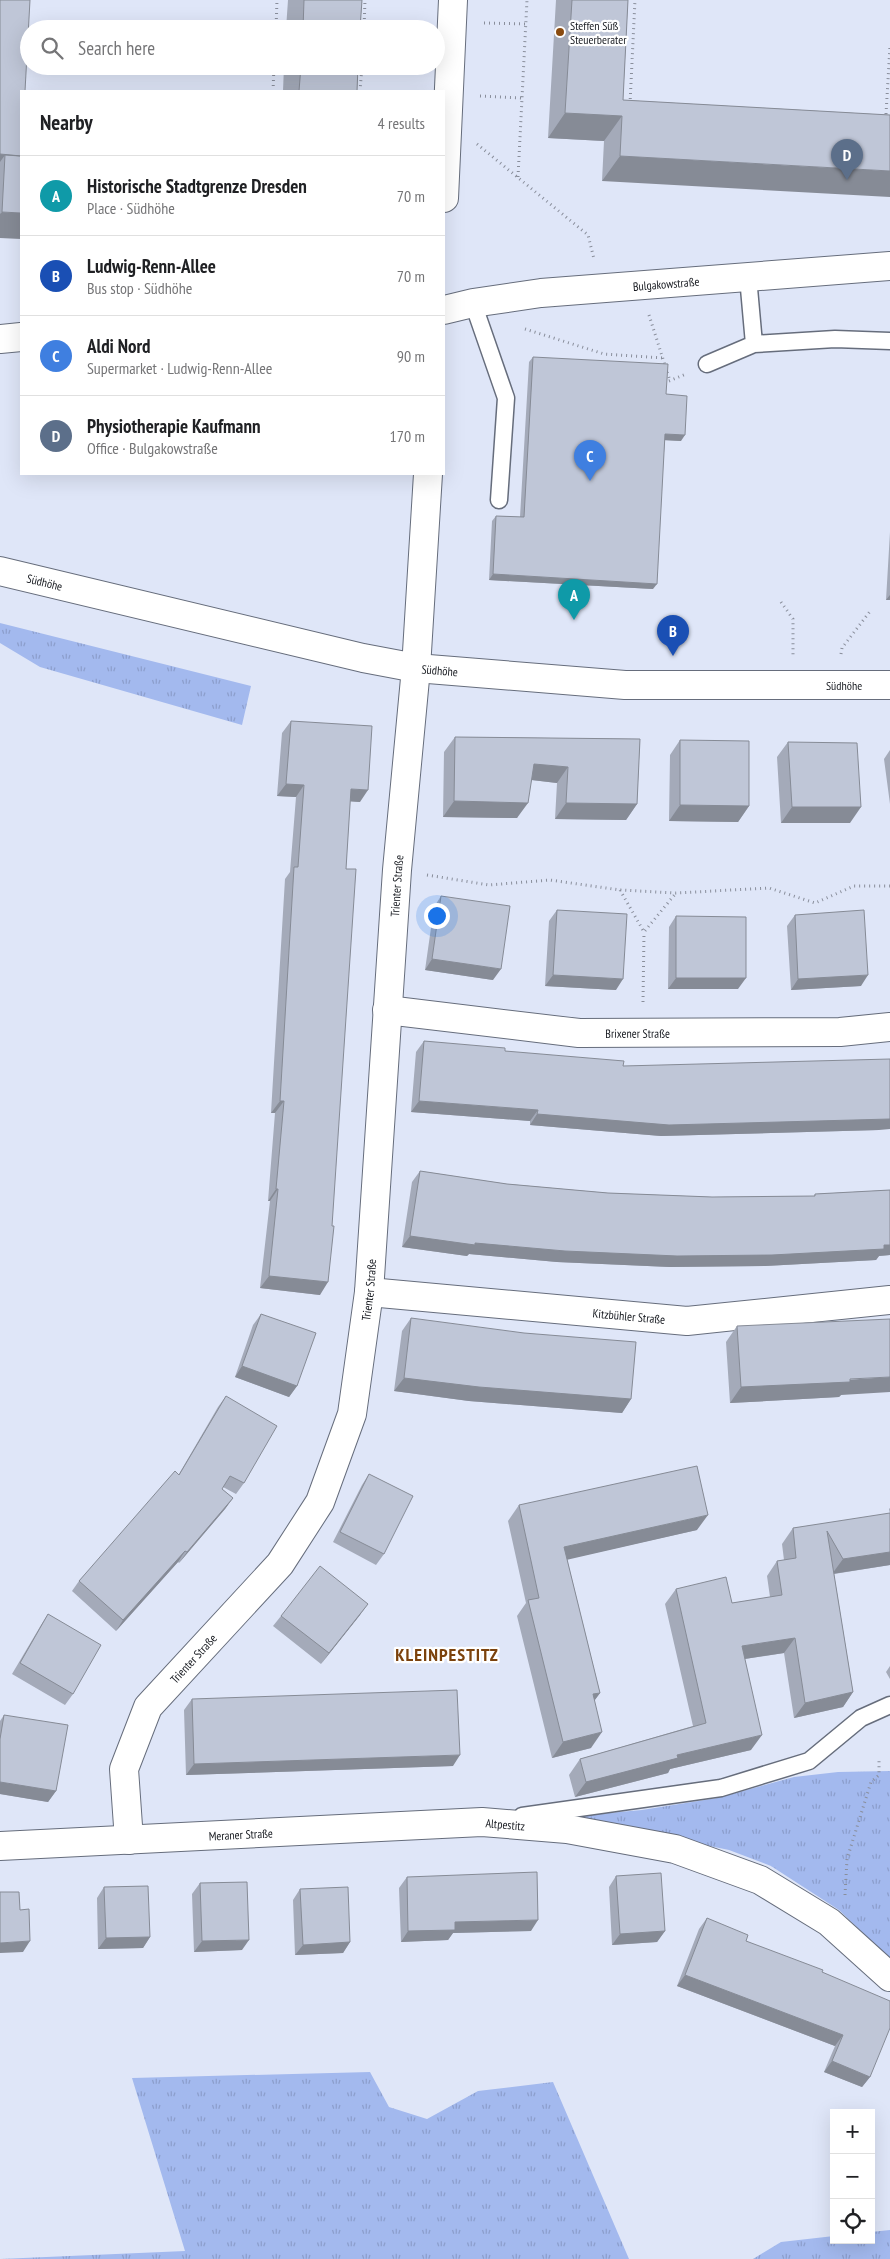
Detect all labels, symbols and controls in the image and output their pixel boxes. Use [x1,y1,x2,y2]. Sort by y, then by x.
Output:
place label: Steffen Süß Steuerberater [570,18,627,47]
search box [20,20,445,75]
marker: Steffen Süß Steuerberater [554,26,566,38]
icon: search [38,34,66,62]
text: Search here [78,36,155,60]
text: Nearby [40,109,93,136]
text: 4 results [378,113,425,133]
pin: D [831,139,863,180]
text: Historische Stadtgrenze Dresden [87,174,307,198]
text: A [52,186,60,206]
text: 70 m [397,186,425,206]
text: Place · Südhöhe [87,198,175,218]
text: Ludwig-Renn-Allee [87,254,216,278]
text: B [52,266,60,286]
text: 70 m [397,266,425,286]
street label: Bulgakowstraße [632,273,700,293]
text: Bus stop · Südhöhe [87,278,192,298]
text: Aldi Nord [87,334,151,358]
text: C [52,346,60,366]
text: 90 m [397,346,425,366]
text: Supermarket · Ludwig-Renn-Allee [87,358,272,378]
text: Physiotherapie Kaufmann [87,414,260,438]
text: D [52,426,60,446]
text: 170 m [390,426,425,446]
text: Office · Bulgakowstraße [87,438,218,458]
pin: C [574,440,606,481]
street label: Südhöhe [25,570,64,593]
pin: A [558,579,590,620]
pin: B [657,615,689,656]
street label: Südhöhe [421,661,458,679]
street label: Südhöhe [826,678,862,693]
street label: Trienter Straße [386,854,406,917]
your location [424,903,450,929]
street label: Brixener Straße [605,1025,670,1040]
street label: Trienter Straße [358,1258,379,1322]
street label: Kitzbühler Straße [592,1305,666,1326]
street label: Trienter Straße [166,1630,220,1686]
district label: KLEINPESTITZ [395,1643,499,1666]
street label: Altpestitz [485,1815,526,1833]
street label: Meraner Straße [208,1825,273,1843]
map controls [830,2109,875,2244]
button: + [830,2109,875,2154]
button: − [830,2154,875,2199]
button: locate [830,2199,875,2244]

